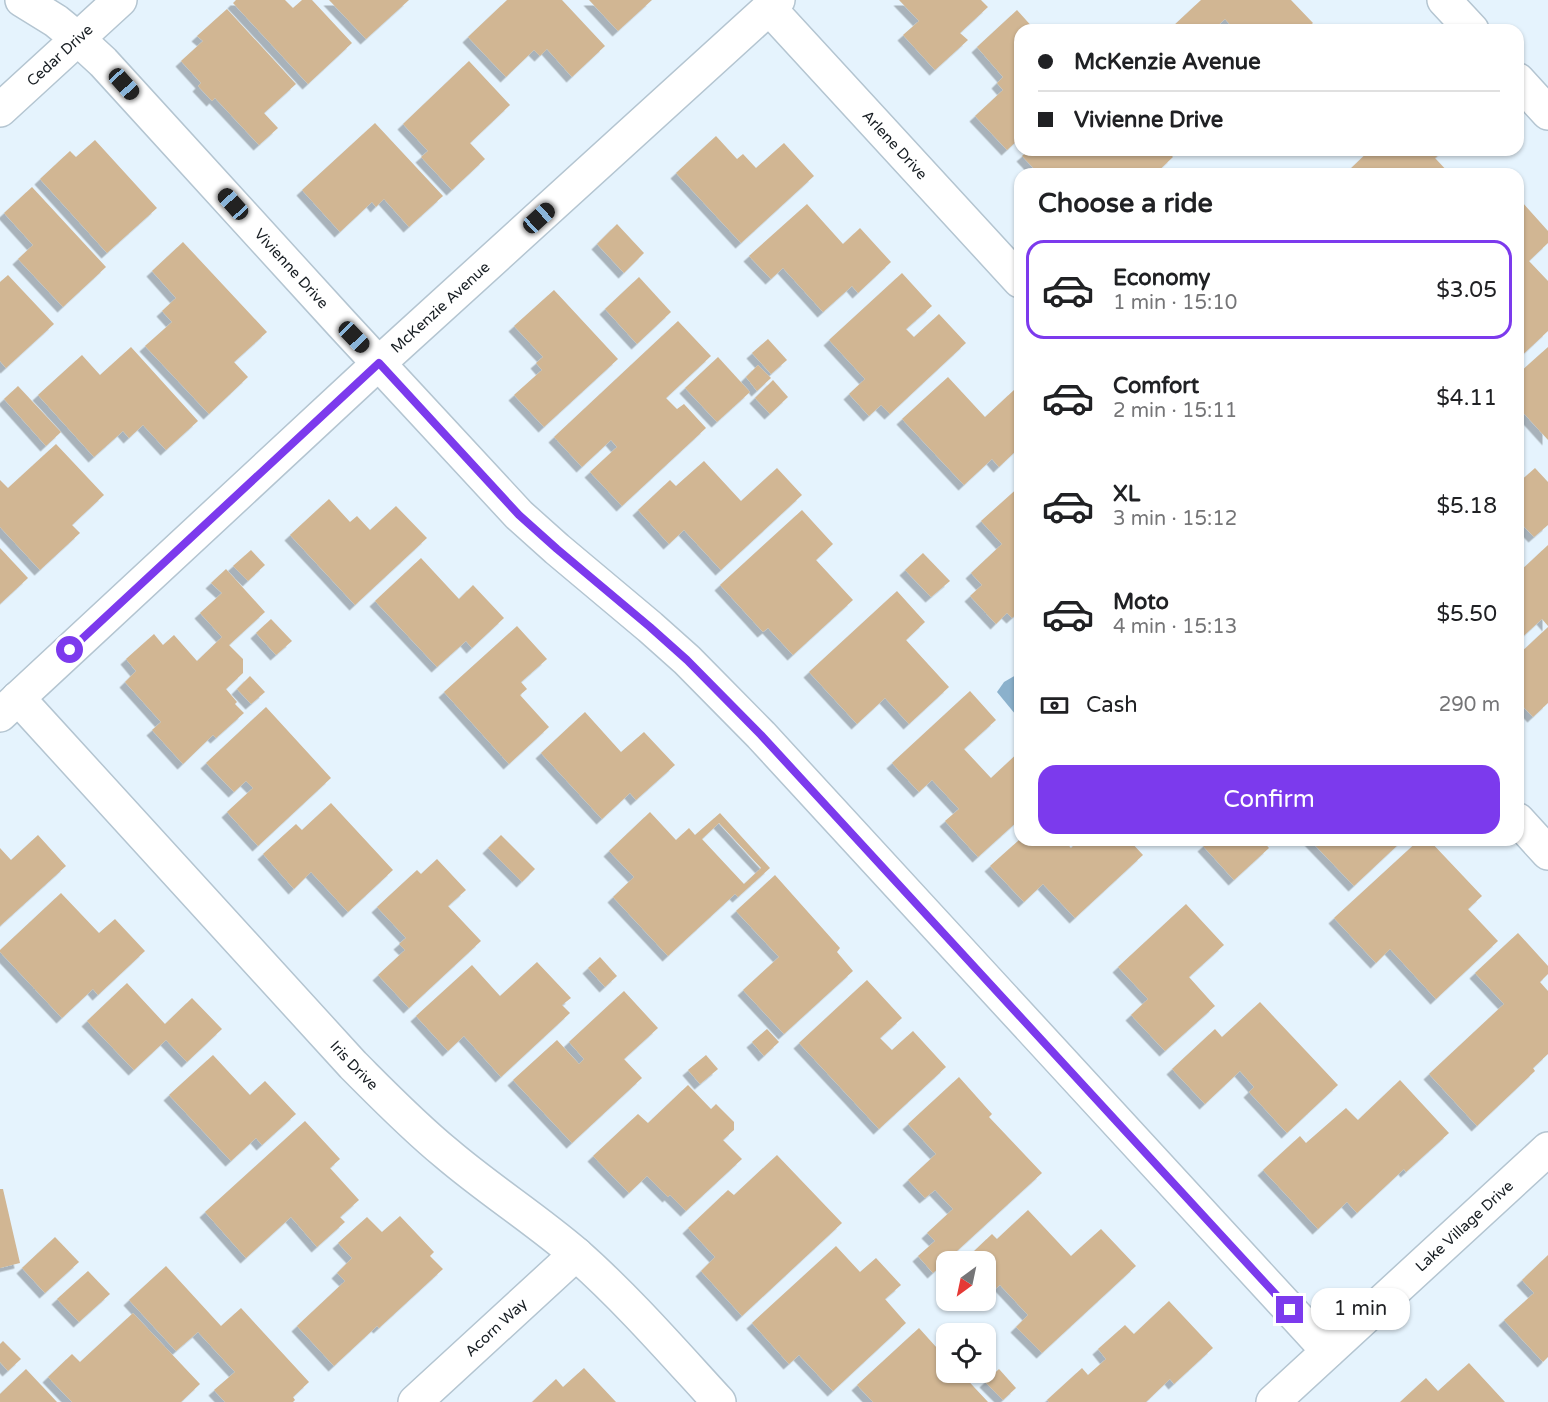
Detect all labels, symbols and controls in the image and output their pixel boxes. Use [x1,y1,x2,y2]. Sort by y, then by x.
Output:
street label: Cedar Drive [23,21,96,90]
text: McKenzie Avenue [1074,49,1261,75]
car [105,65,143,103]
street label: Arlene Drive [859,107,931,183]
text: Vivienne Drive [1074,107,1223,133]
car [214,185,252,223]
text: Choose a ride [1038,187,1213,220]
car [520,199,558,237]
street label: Vivienne Drive [250,225,332,312]
street label: McKenzie Avenue [387,258,493,357]
icon: car [1041,263,1095,317]
text: Economy [1113,265,1210,291]
text: $3.05 [1436,277,1497,303]
text: 1 min · 15:10 [1113,291,1237,315]
car [335,318,373,356]
icon: car [1041,371,1095,425]
text: Comfort [1113,373,1199,399]
text: $4.11 [1436,385,1497,411]
text: 2 min · 15:11 [1113,399,1237,423]
icon: car [1041,479,1095,533]
text: XL [1113,481,1140,507]
text: $5.18 [1436,493,1497,519]
text: 3 min · 15:12 [1113,507,1237,531]
icon: car [1041,587,1095,641]
text: Moto [1113,589,1169,615]
text: $5.50 [1436,601,1497,627]
text: 4 min · 15:13 [1113,615,1237,639]
route start [56,636,83,663]
icon: cash [1038,689,1071,722]
text: Cash [1086,692,1138,718]
text: 290 m [1439,693,1500,717]
button: Confirm [1038,765,1500,834]
street label: Iris Drive [326,1037,382,1094]
street label: Lake Village Drive [1412,1177,1517,1275]
north arrow [936,1251,996,1311]
map controls [936,1251,996,1383]
callout: 1 min [1311,1289,1410,1331]
street label: Acorn Way [461,1295,531,1361]
route end [1276,1296,1303,1323]
text: 1 min [1334,1297,1387,1321]
button: locate [936,1323,996,1383]

